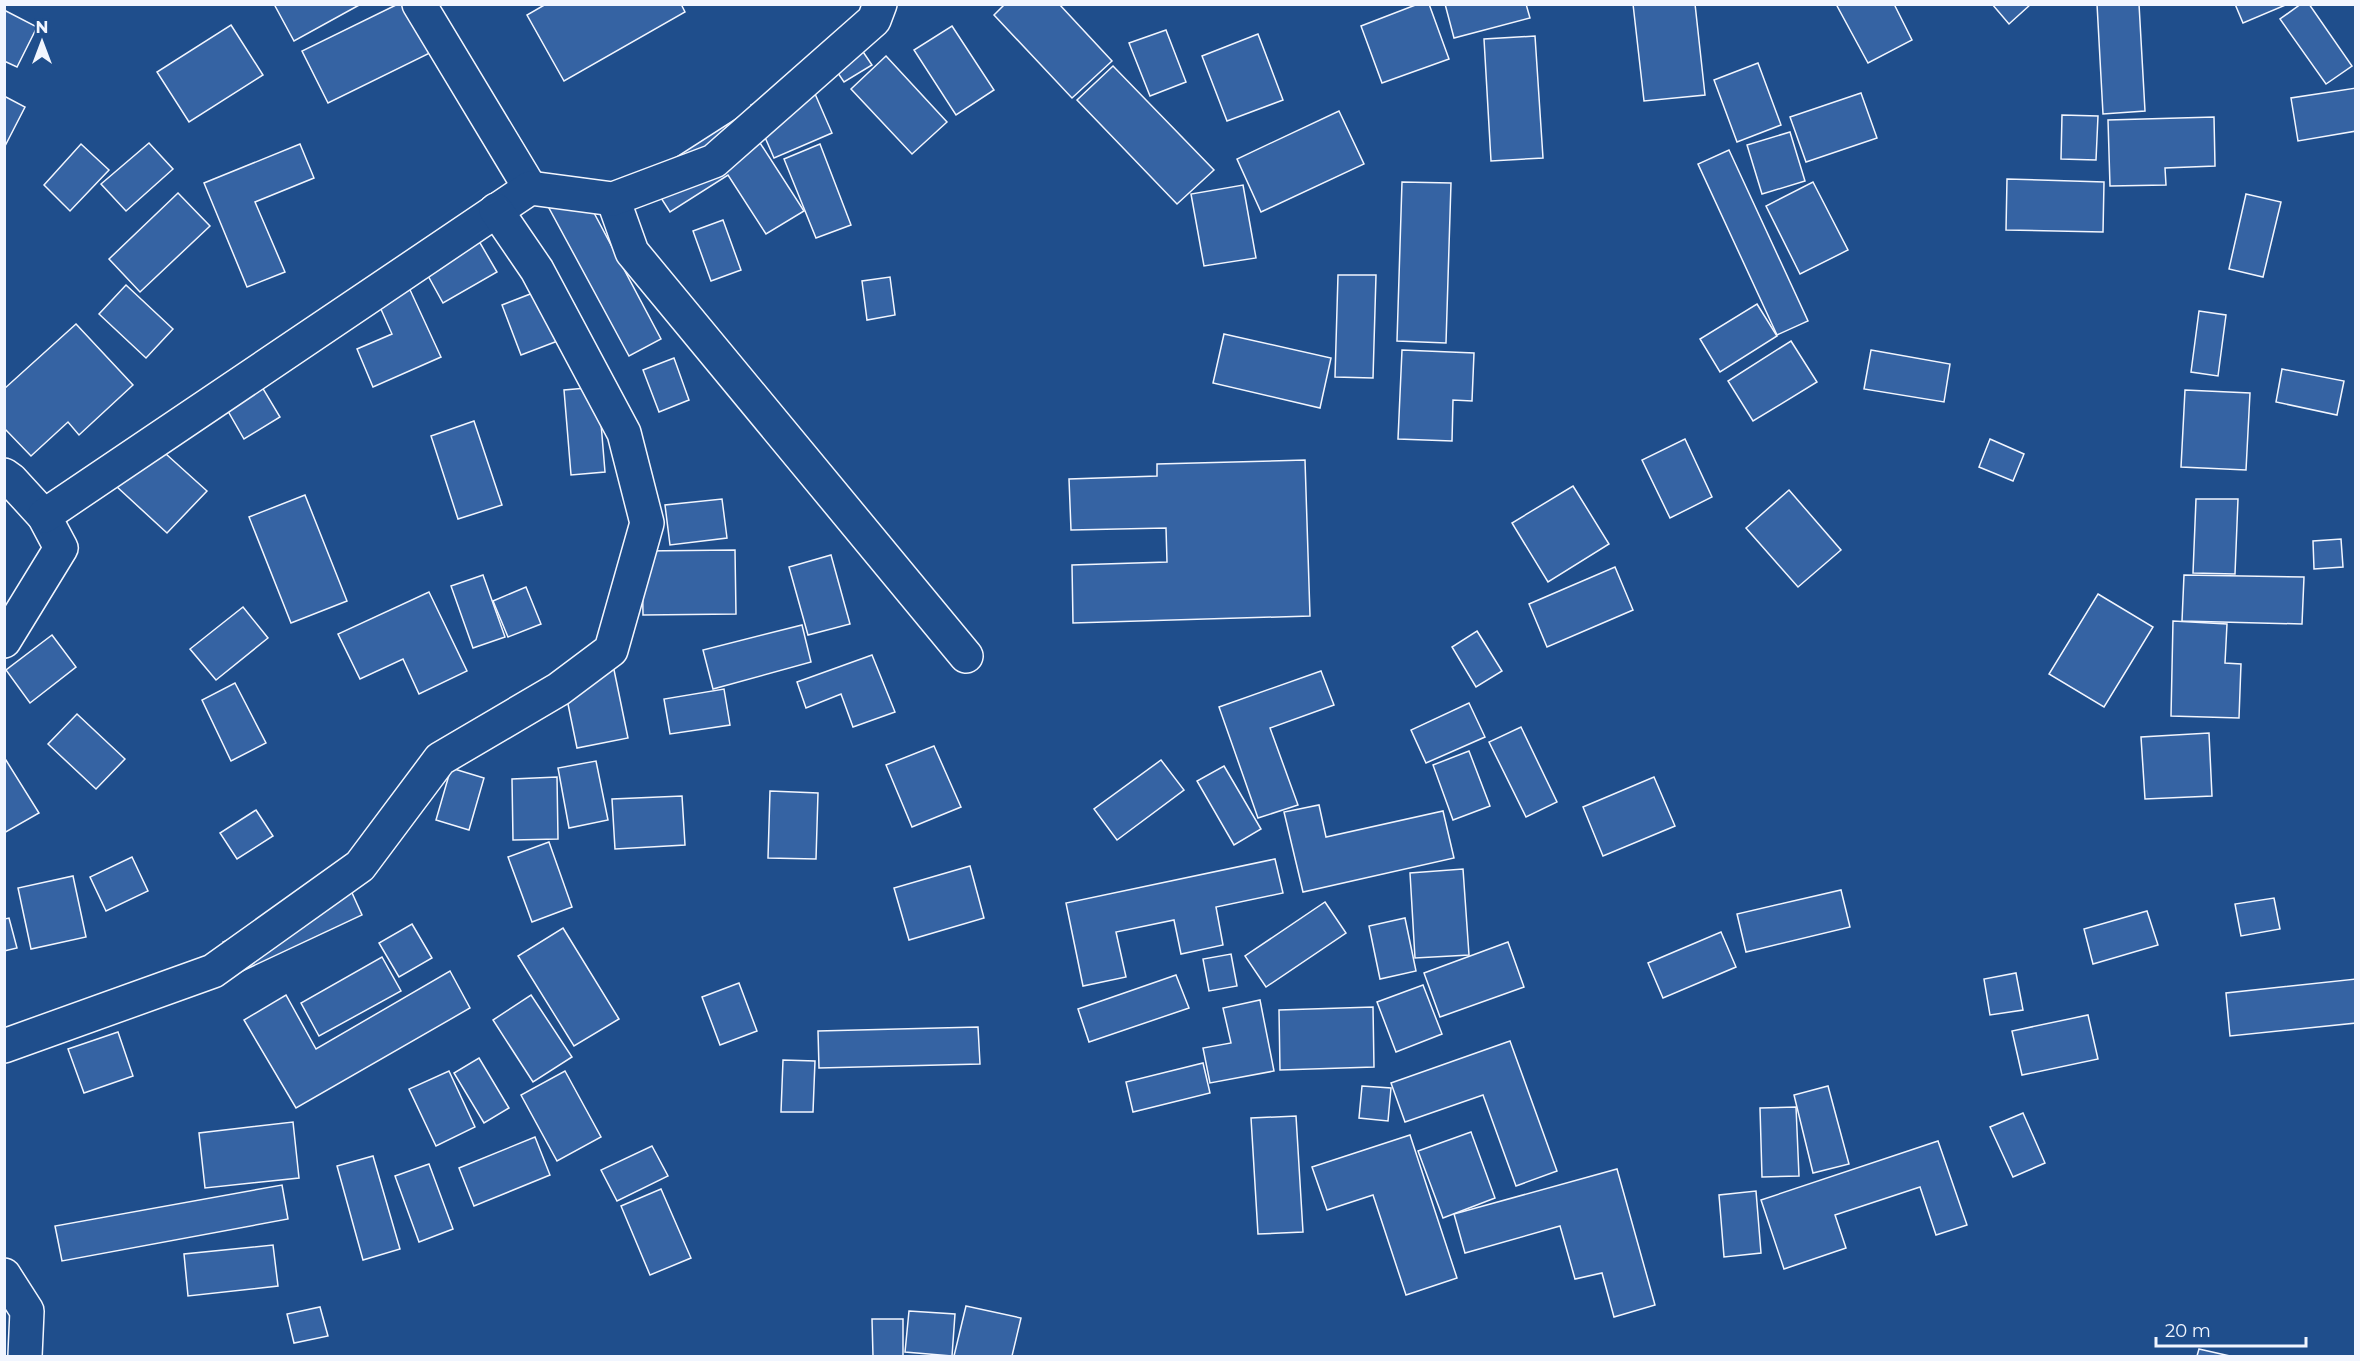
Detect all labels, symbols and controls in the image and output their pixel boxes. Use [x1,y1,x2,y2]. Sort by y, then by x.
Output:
north arrow [12,12,72,72]
text: N [36,18,48,37]
scale bar [2156,1310,2306,1348]
text: 20 m [2165,1320,2211,1342]

